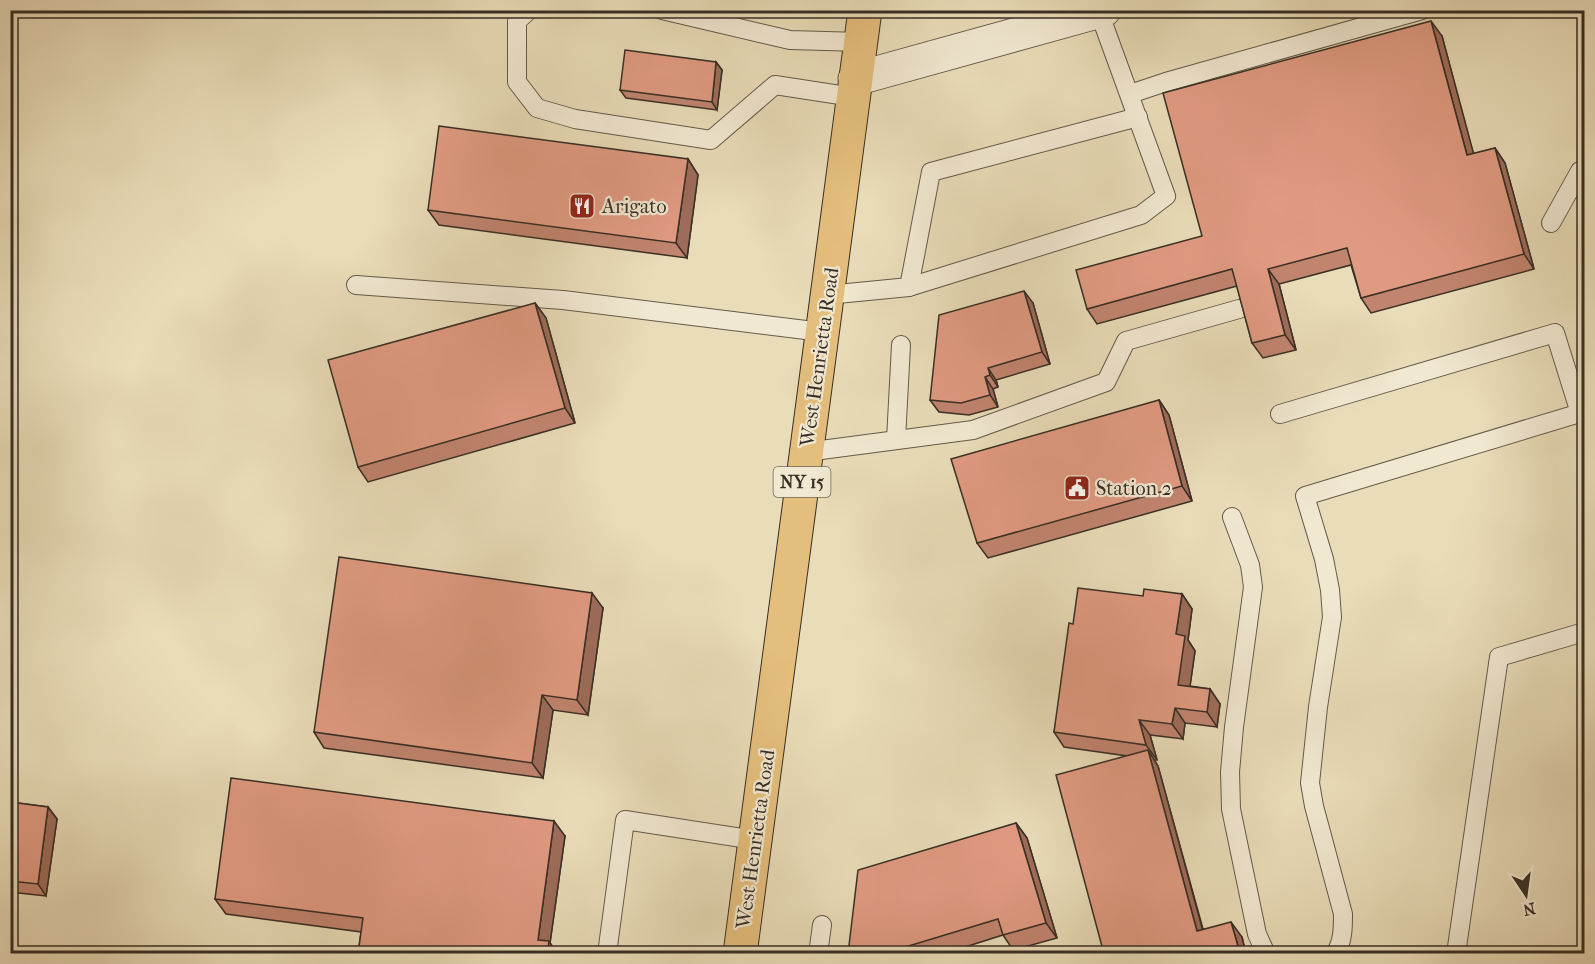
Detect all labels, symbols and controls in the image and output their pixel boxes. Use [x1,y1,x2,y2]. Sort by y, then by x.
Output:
restaurant icon: Arigato [567,191,597,221]
place label: Arigato [601,195,667,218]
street label: West Henrietta Road [795,265,844,449]
road number: NY 15 [774,467,830,497]
public building icon: Station 2 [1062,473,1092,503]
place label: Station 2 [1096,477,1172,500]
street label: West Henrietta Road [731,747,780,931]
north arrow [1496,865,1556,925]
text: N [1520,899,1537,920]

